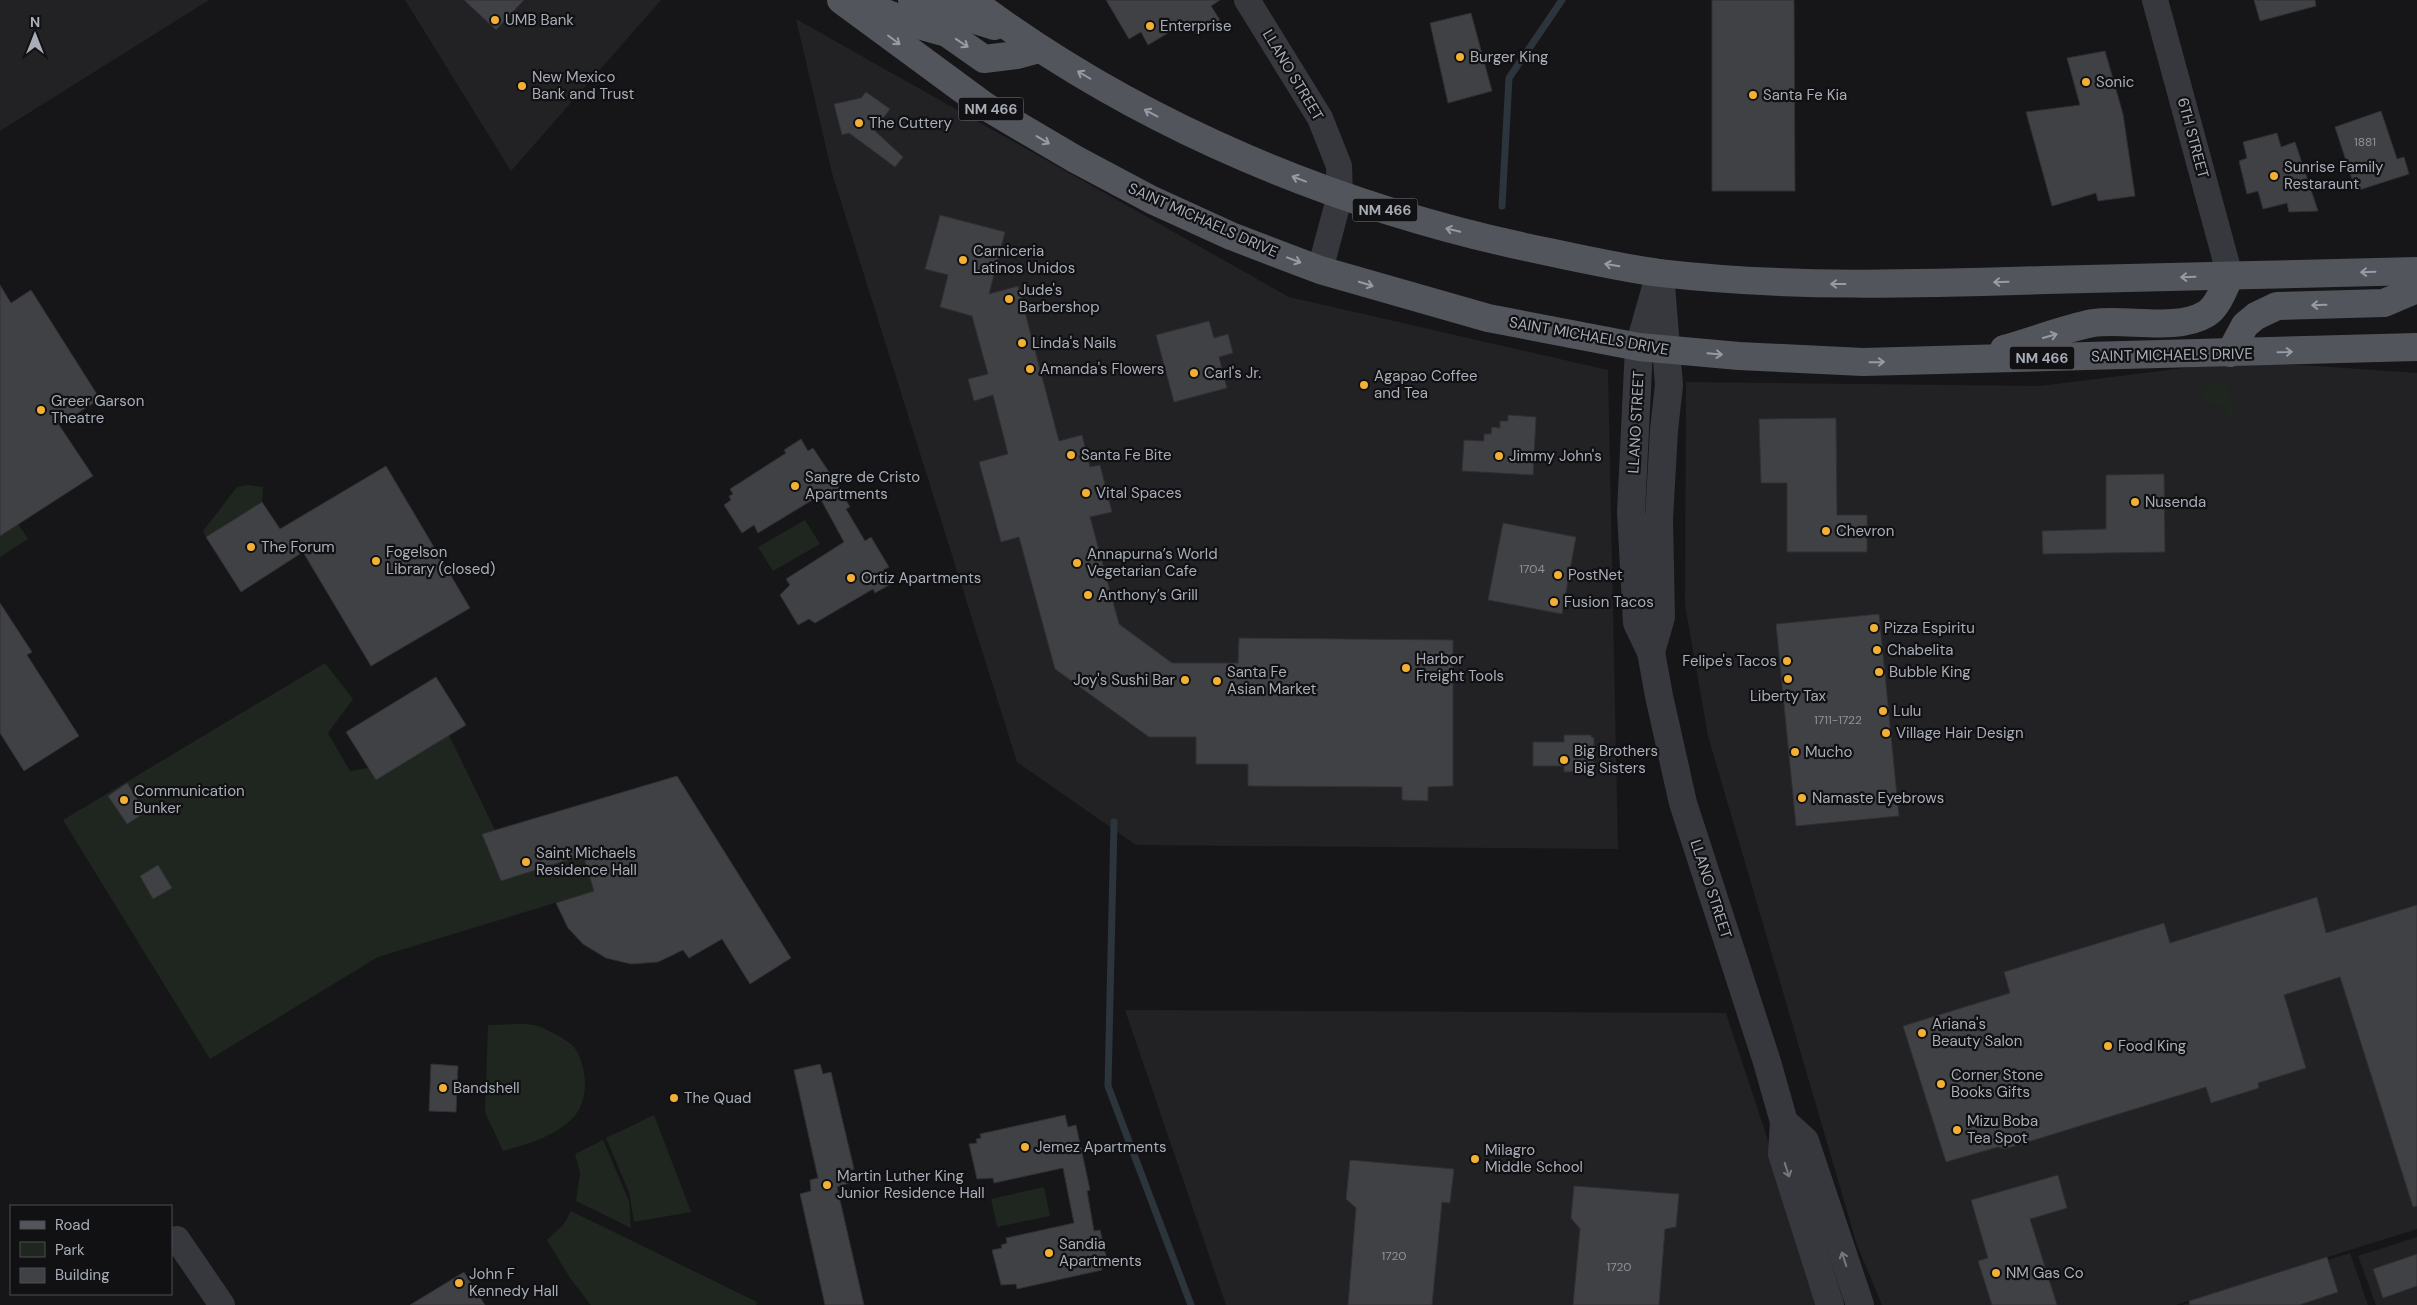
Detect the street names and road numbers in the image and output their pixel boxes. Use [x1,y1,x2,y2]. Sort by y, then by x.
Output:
street label: LLANO STREET [1258,26,1328,124]
street label: 6TH STREET [2173,95,2213,181]
road number: NM 466 [958,98,1024,120]
street label: SAINT MICHAELS DRIVE [1125,178,1281,262]
road number: NM 466 [1352,198,1418,222]
street label: SAINT MICHAELS DRIVE [1508,312,1670,360]
street label: SAINT MICHAELS DRIVE [2091,344,2253,366]
road number: NM 466 [2010,346,2074,369]
street label: LLANO STREET [1623,370,1649,474]
street label: LLANO STREET [1686,837,1736,941]

